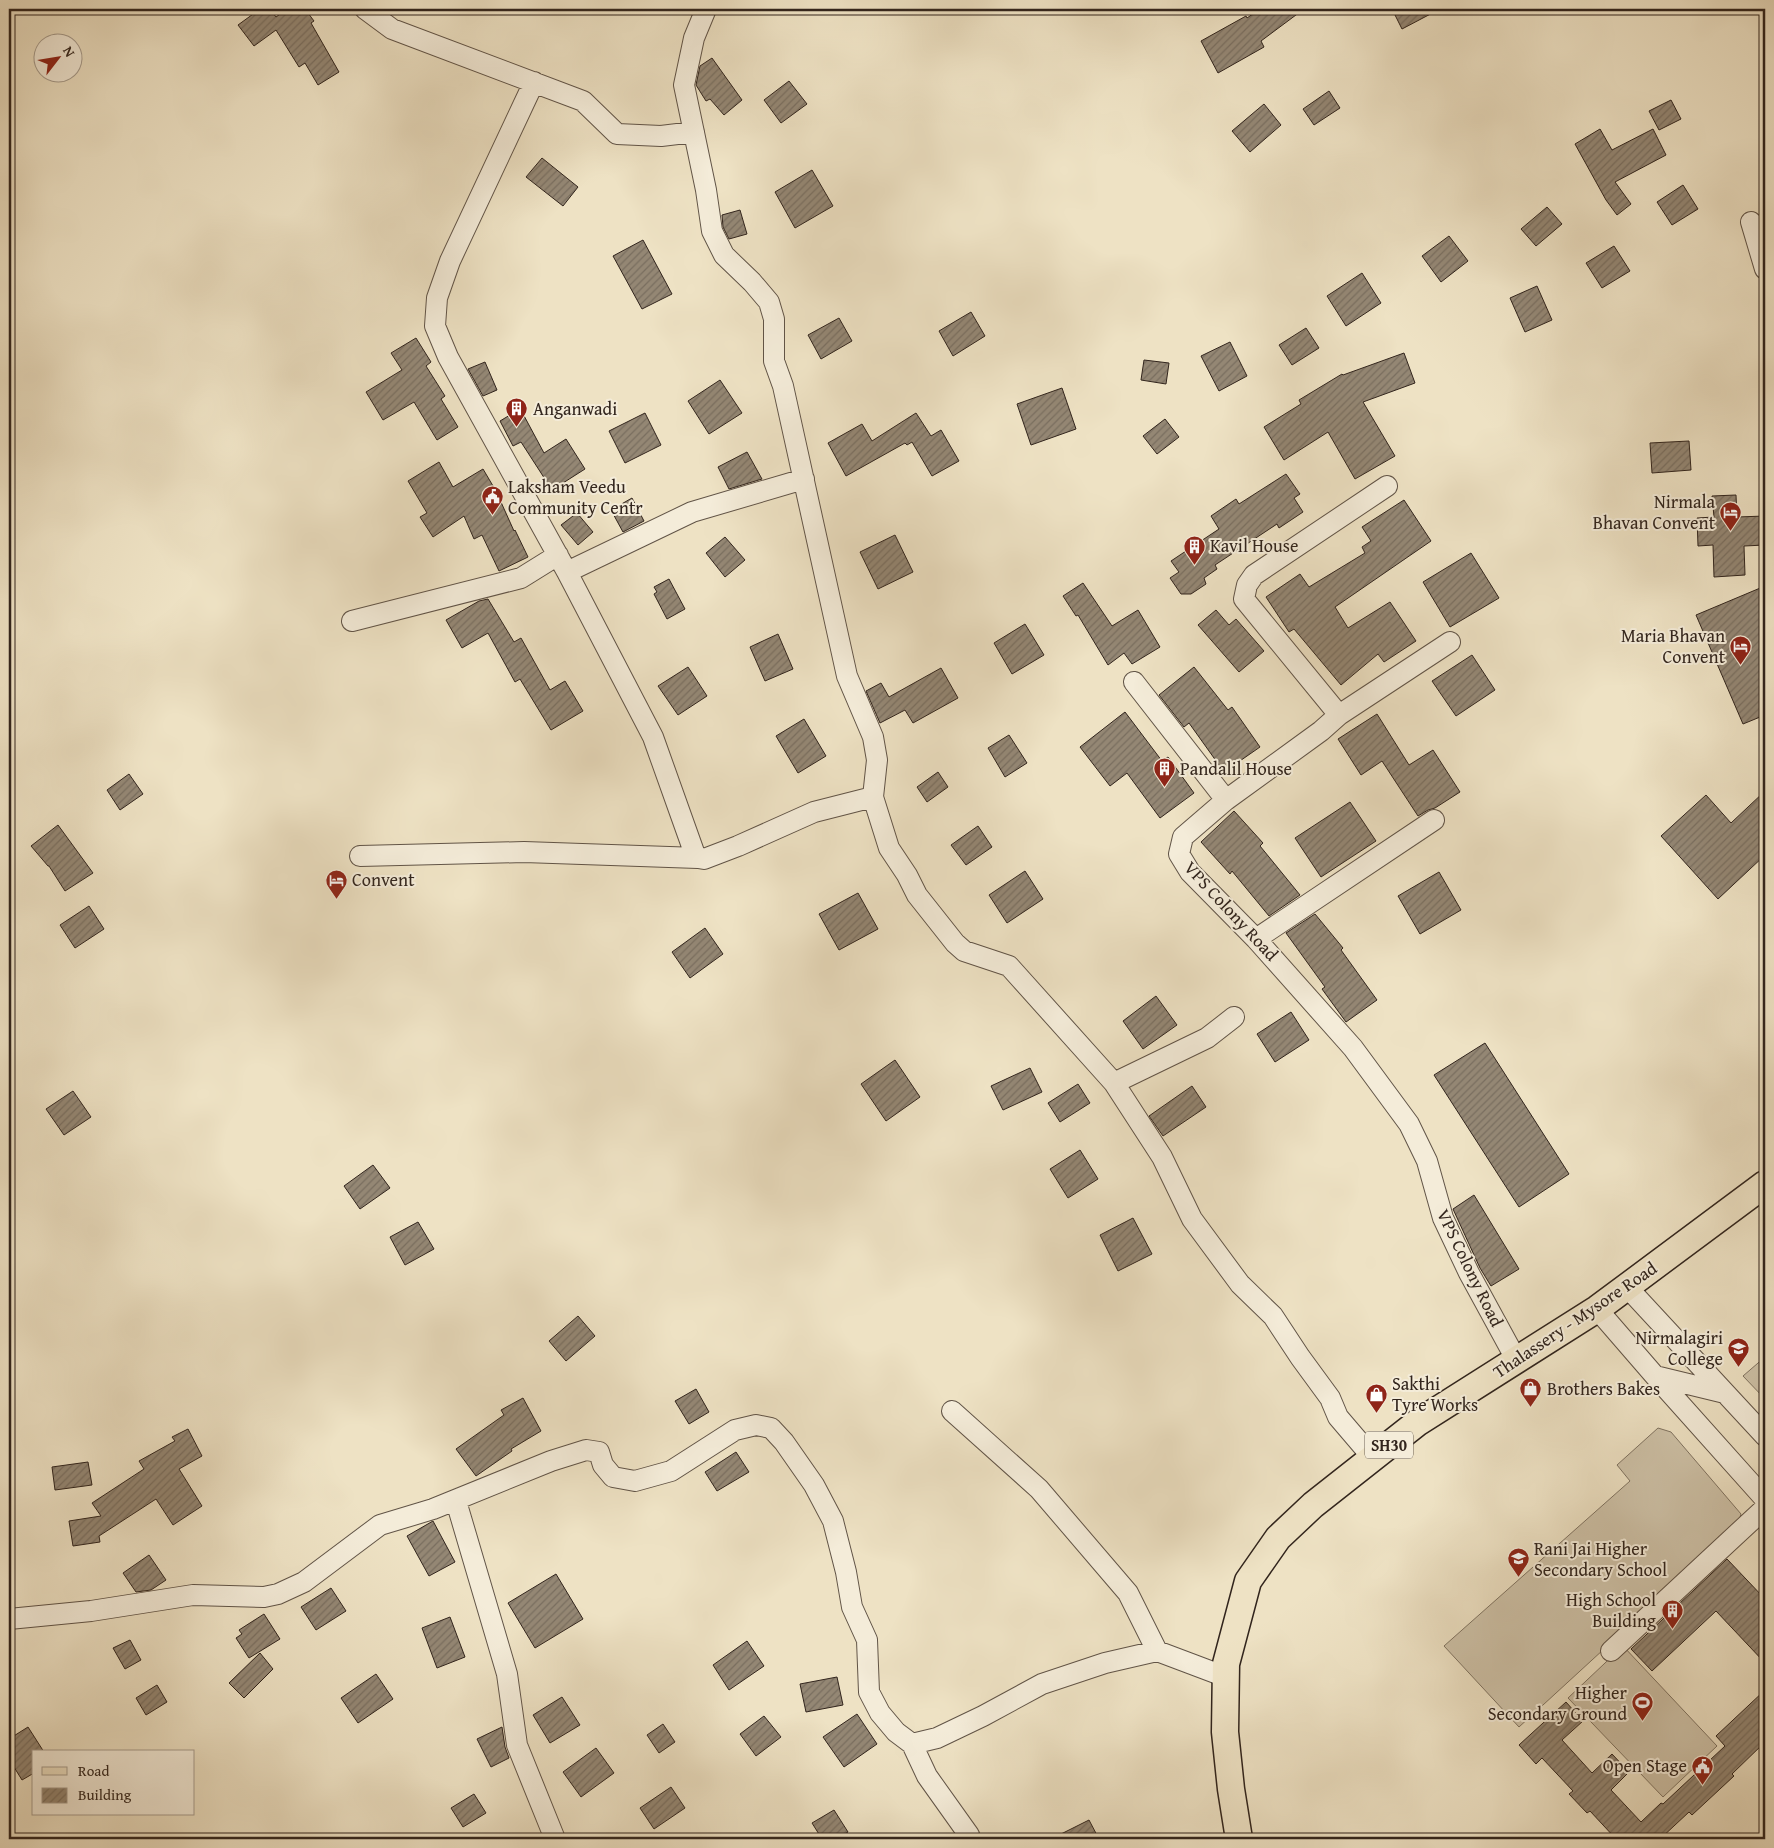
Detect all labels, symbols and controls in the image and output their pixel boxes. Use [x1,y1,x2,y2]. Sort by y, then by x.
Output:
north arrow [32,32,82,82]
text: N [58,42,80,61]
place label: Anganwadi [533,395,617,422]
building icon: Anganwadi [505,397,529,428]
place label: Laksham Veedu Community Centr [508,473,643,521]
public building icon: Laksham Veedu Community Centr [480,485,504,516]
place label: Nirmala Bhavan Convent [1593,488,1716,536]
hotel icon: Nirmala Bhavan Convent [1719,500,1743,531]
place label: Kavil House [1210,532,1298,559]
building icon: Kavil House [1182,534,1206,565]
place label: Maria Bhavan Convent [1621,622,1726,670]
hotel icon: Maria Bhavan Convent [1729,634,1753,665]
place label: Pandalil House [1180,755,1292,782]
building icon: Pandalil House [1152,757,1176,788]
street label: VPS Colony Road [1178,855,1285,967]
place label: Convent [352,866,415,893]
hotel icon: Convent [324,868,348,899]
street label: VPS Colony Road [1430,1204,1511,1332]
street label: Thalassery - Mysore Road [1487,1254,1662,1385]
place label: Nirmalagiri College [1636,1324,1723,1372]
school or university icon: Nirmalagiri College [1727,1336,1751,1367]
place label: Sakthi Tyre Works [1392,1370,1478,1418]
place label: Brothers Bakes [1547,1375,1660,1402]
shop icon: Brothers Bakes [1519,1377,1543,1408]
shop icon: Sakthi Tyre Works [1364,1382,1388,1413]
road number: SH30 [1365,1432,1413,1458]
place label: Rani Jai Higher Secondary School [1534,1535,1667,1583]
school or university icon: Rani Jai Higher Secondary School [1506,1547,1530,1578]
place label: High School Building [1566,1586,1656,1634]
building icon: High School Building [1660,1598,1684,1629]
place label: Higher Secondary Ground [1488,1679,1628,1727]
sports icon: Higher Secondary Ground [1631,1691,1655,1722]
legend [32,1750,195,1816]
place label: Open Stage [1603,1752,1687,1779]
public building icon: Open Stage [1691,1754,1715,1785]
text: Road [78,1760,109,1781]
text: Building [78,1784,132,1805]

